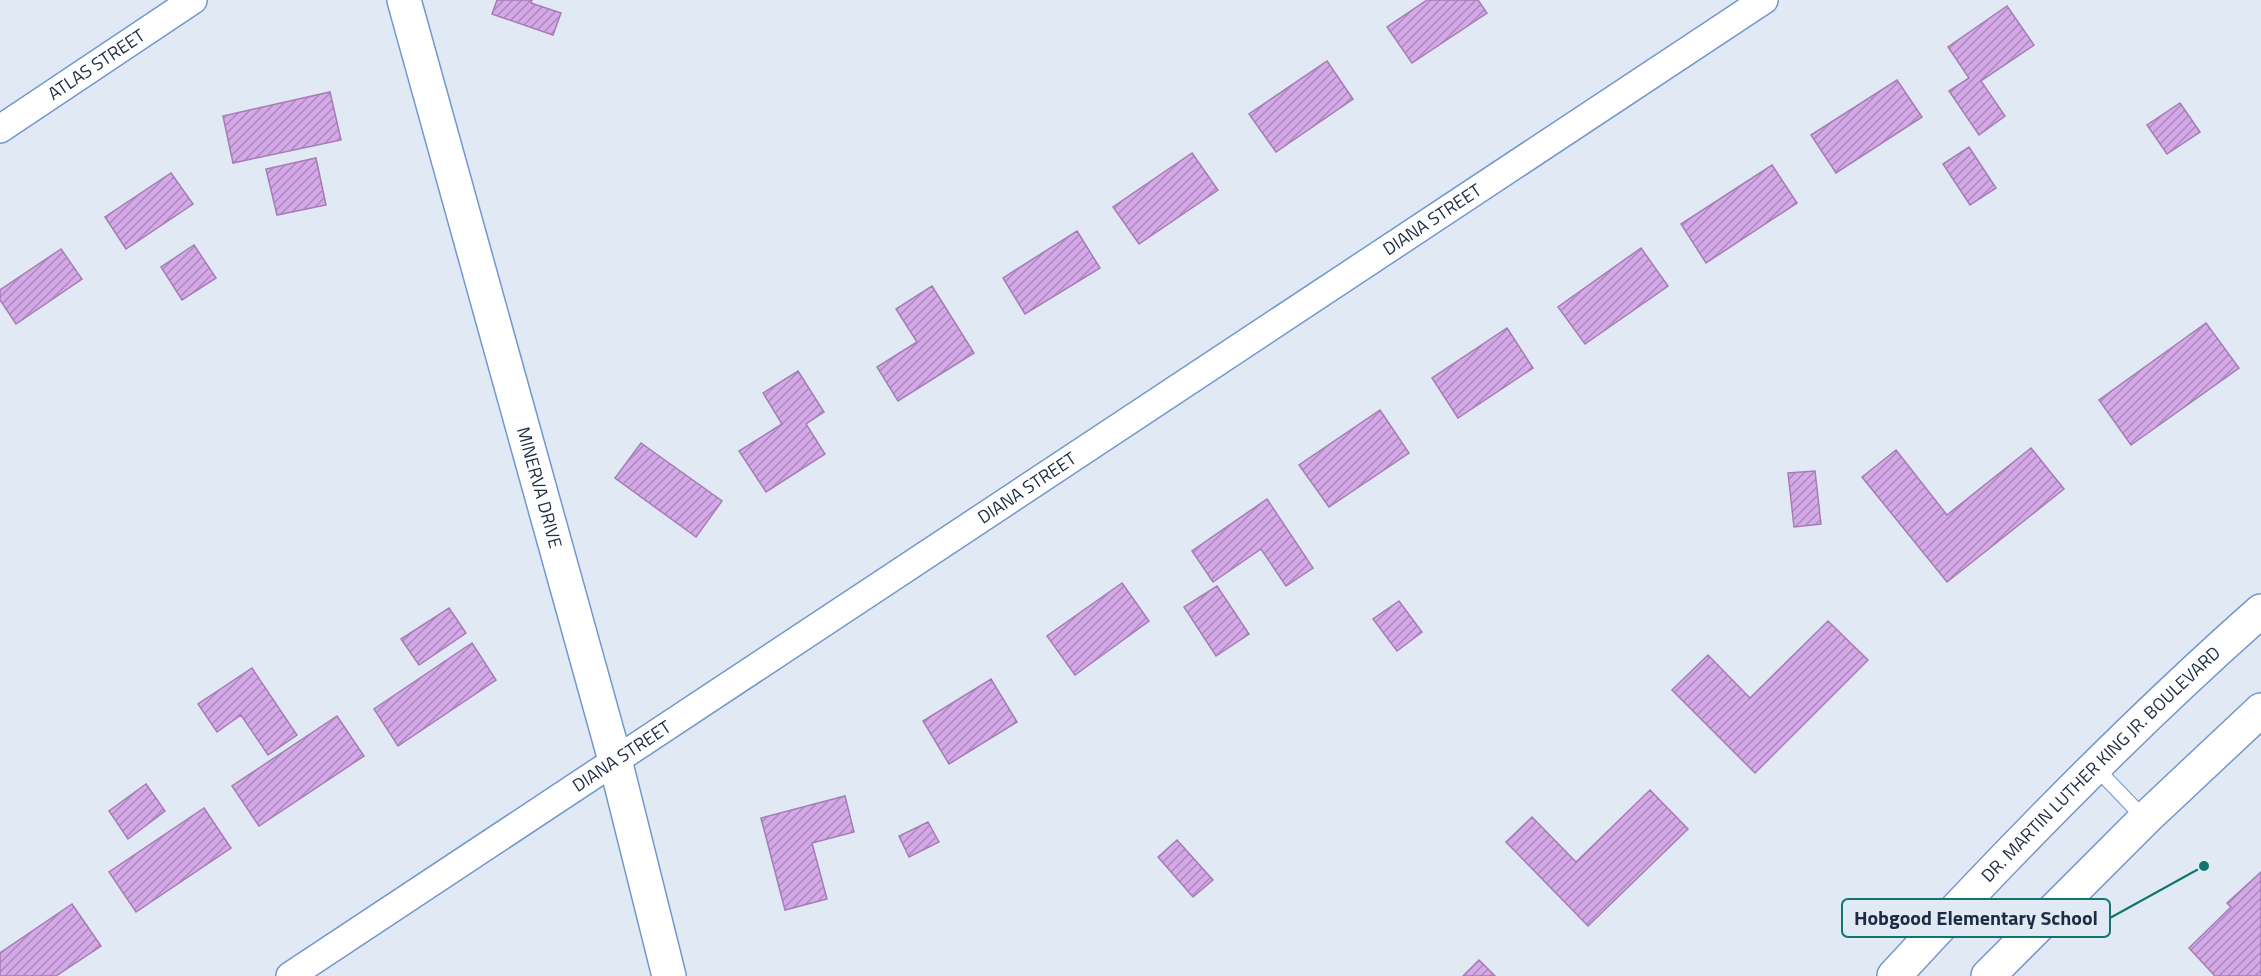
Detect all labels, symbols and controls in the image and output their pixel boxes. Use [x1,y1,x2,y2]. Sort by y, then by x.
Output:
street label: ATLAS STREET [42,21,151,106]
street label: DIANA STREET [1377,176,1487,262]
street label: MINERVA DRIVE [510,424,570,551]
street label: DIANA STREET [972,445,1082,530]
street label: DR. MARTIN LUTHER KING JR. BOULEVARD [1975,640,2226,888]
street label: DIANA STREET [567,713,677,798]
callout: Hobgood Elementary School [1842,899,2110,937]
text: Hobgood Elementary School [1854,902,2098,933]

